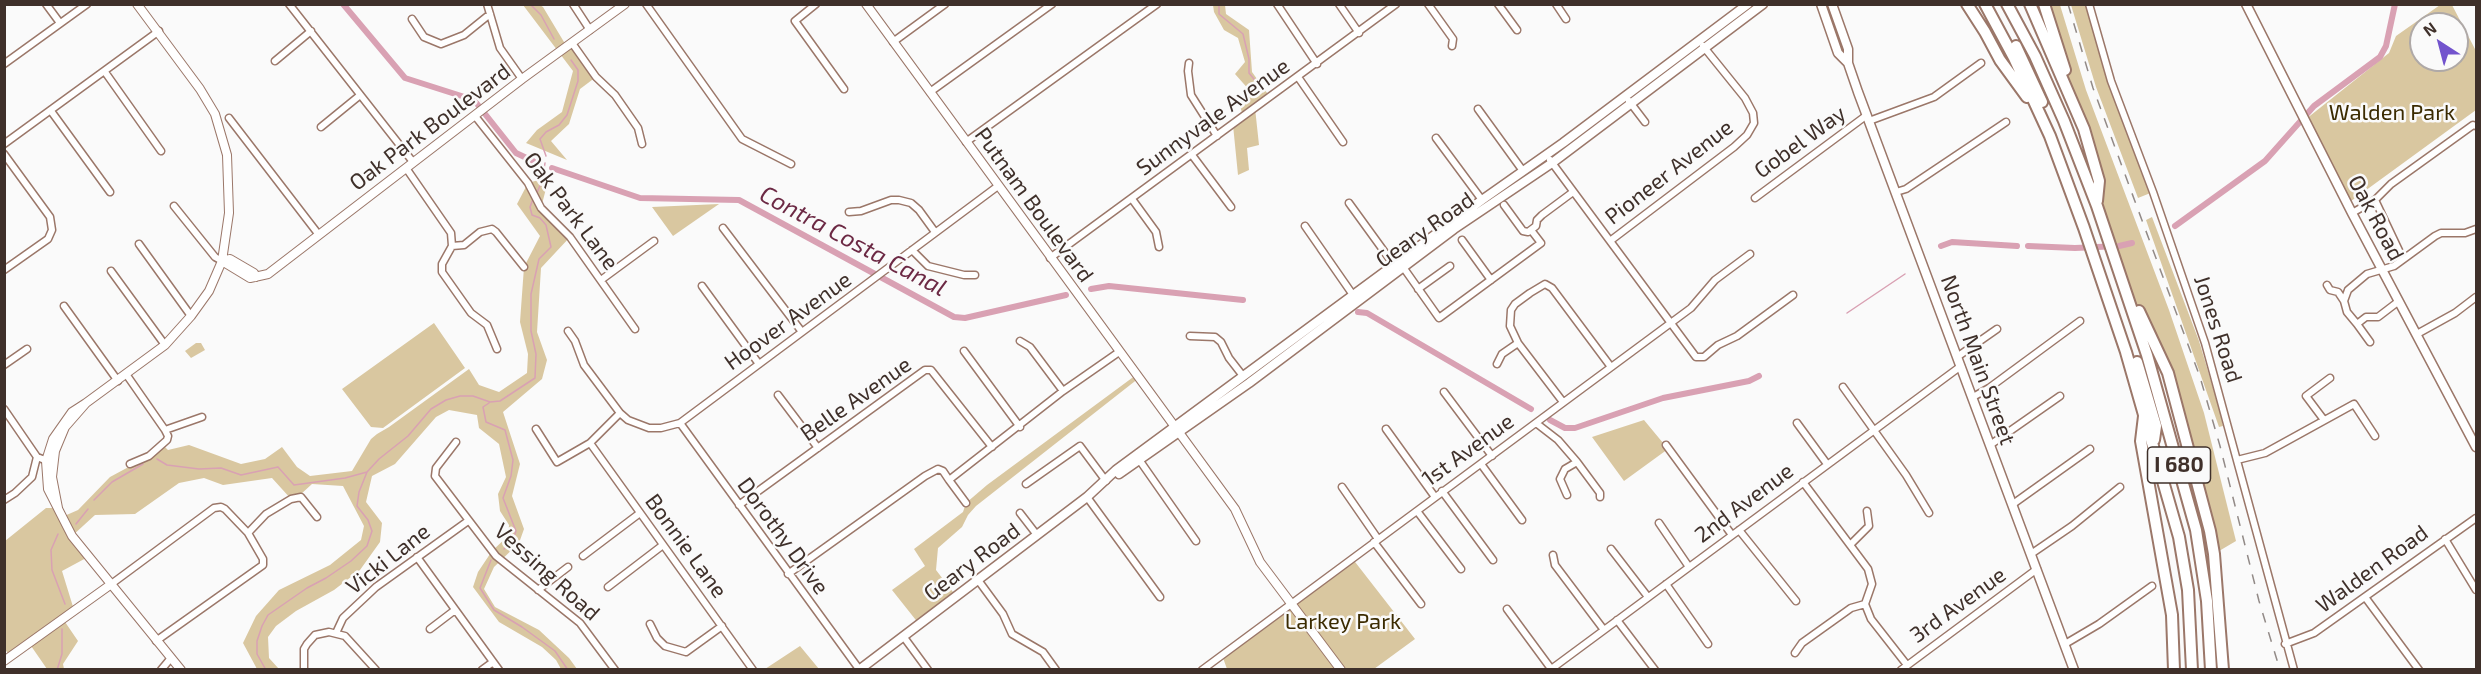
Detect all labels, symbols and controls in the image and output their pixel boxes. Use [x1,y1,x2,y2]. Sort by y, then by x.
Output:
north arrow [2409,12,2469,72]
text: N [2419,18,2440,40]
street label: Sunnyvale Avenue [1131,53,1295,181]
street label: Oak Park Boulevard [344,58,516,196]
street label: Gobel Way [1749,100,1851,184]
park label: Walden Park [2329,100,2455,126]
street label: Pioneer Avenue [1600,114,1738,230]
street label: Putnam Boulevard [969,123,1099,287]
street label: Oak Park Lane [518,147,624,275]
street label: Oak Road [2342,171,2410,265]
water label: Contra Costa Canal [755,180,951,302]
street label: Geary Road [1371,187,1479,273]
street label: Hoover Avenue [719,266,857,376]
street label: North Main Street [1935,272,2021,448]
street label: Jones Road [2188,272,2248,386]
street label: Belle Avenue [796,351,916,447]
street label: 1st Avenue [1417,408,1519,492]
road number: I 680 [2148,447,2210,483]
street label: 2nd Avenue [1690,457,1798,549]
street label: Dorothy Drive [732,472,834,600]
street label: Bonnie Lane [640,489,732,603]
street label: Geary Road [919,517,1025,607]
street label: Vicki Lane [341,518,435,600]
street label: Vessing Road [489,518,605,626]
street label: Walden Road [2311,520,2433,618]
street label: 3rd Avenue [1905,561,2011,649]
park label: Larkey Park [1285,609,1401,635]

